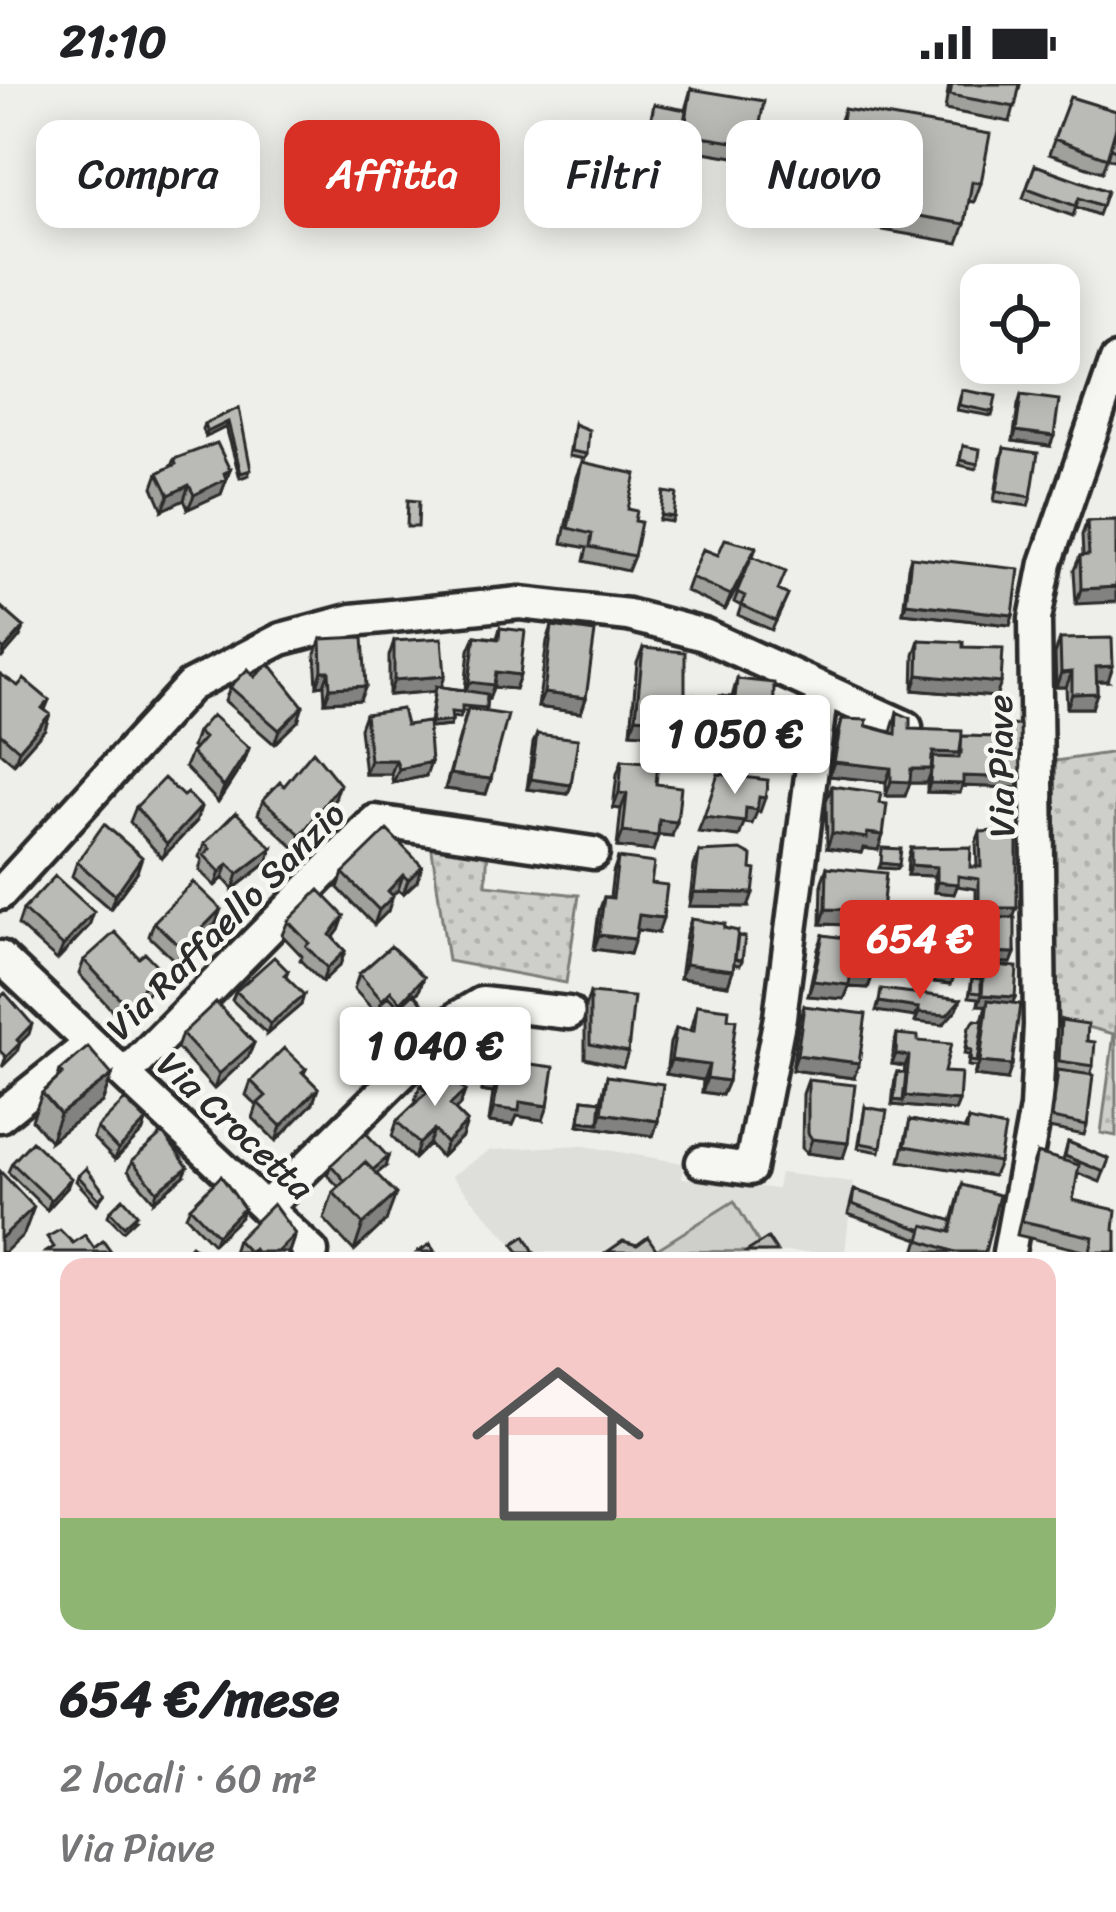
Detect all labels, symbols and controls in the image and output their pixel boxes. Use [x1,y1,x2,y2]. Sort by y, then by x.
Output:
text: 21:10 [60,2,167,82]
chip: Compra [36,120,260,228]
chip: Affitta [284,120,500,228]
chip: Filtri [524,120,702,228]
chip: Nuovo [726,120,923,228]
map controls [960,264,1080,384]
button: locate [960,264,1080,384]
street label: Via Piave [968,694,1034,838]
pin: 1 050 € [624,695,846,797]
text: 1 050 € [667,699,803,768]
street label: Via Raffaello Sanzio [90,785,361,1056]
pin: 654 € [836,900,1004,1002]
text: 654 € [867,904,973,973]
pin: 1 040 € [324,1007,546,1109]
text: 1 040 € [367,1011,503,1080]
street label: Via Crocetta [141,1035,330,1217]
icon: home [450,1336,666,1552]
text: 654 €/mese [60,1654,339,1744]
text: 2 locali · 60 m² [60,1744,317,1813]
text: Via Piave [60,1813,215,1882]

